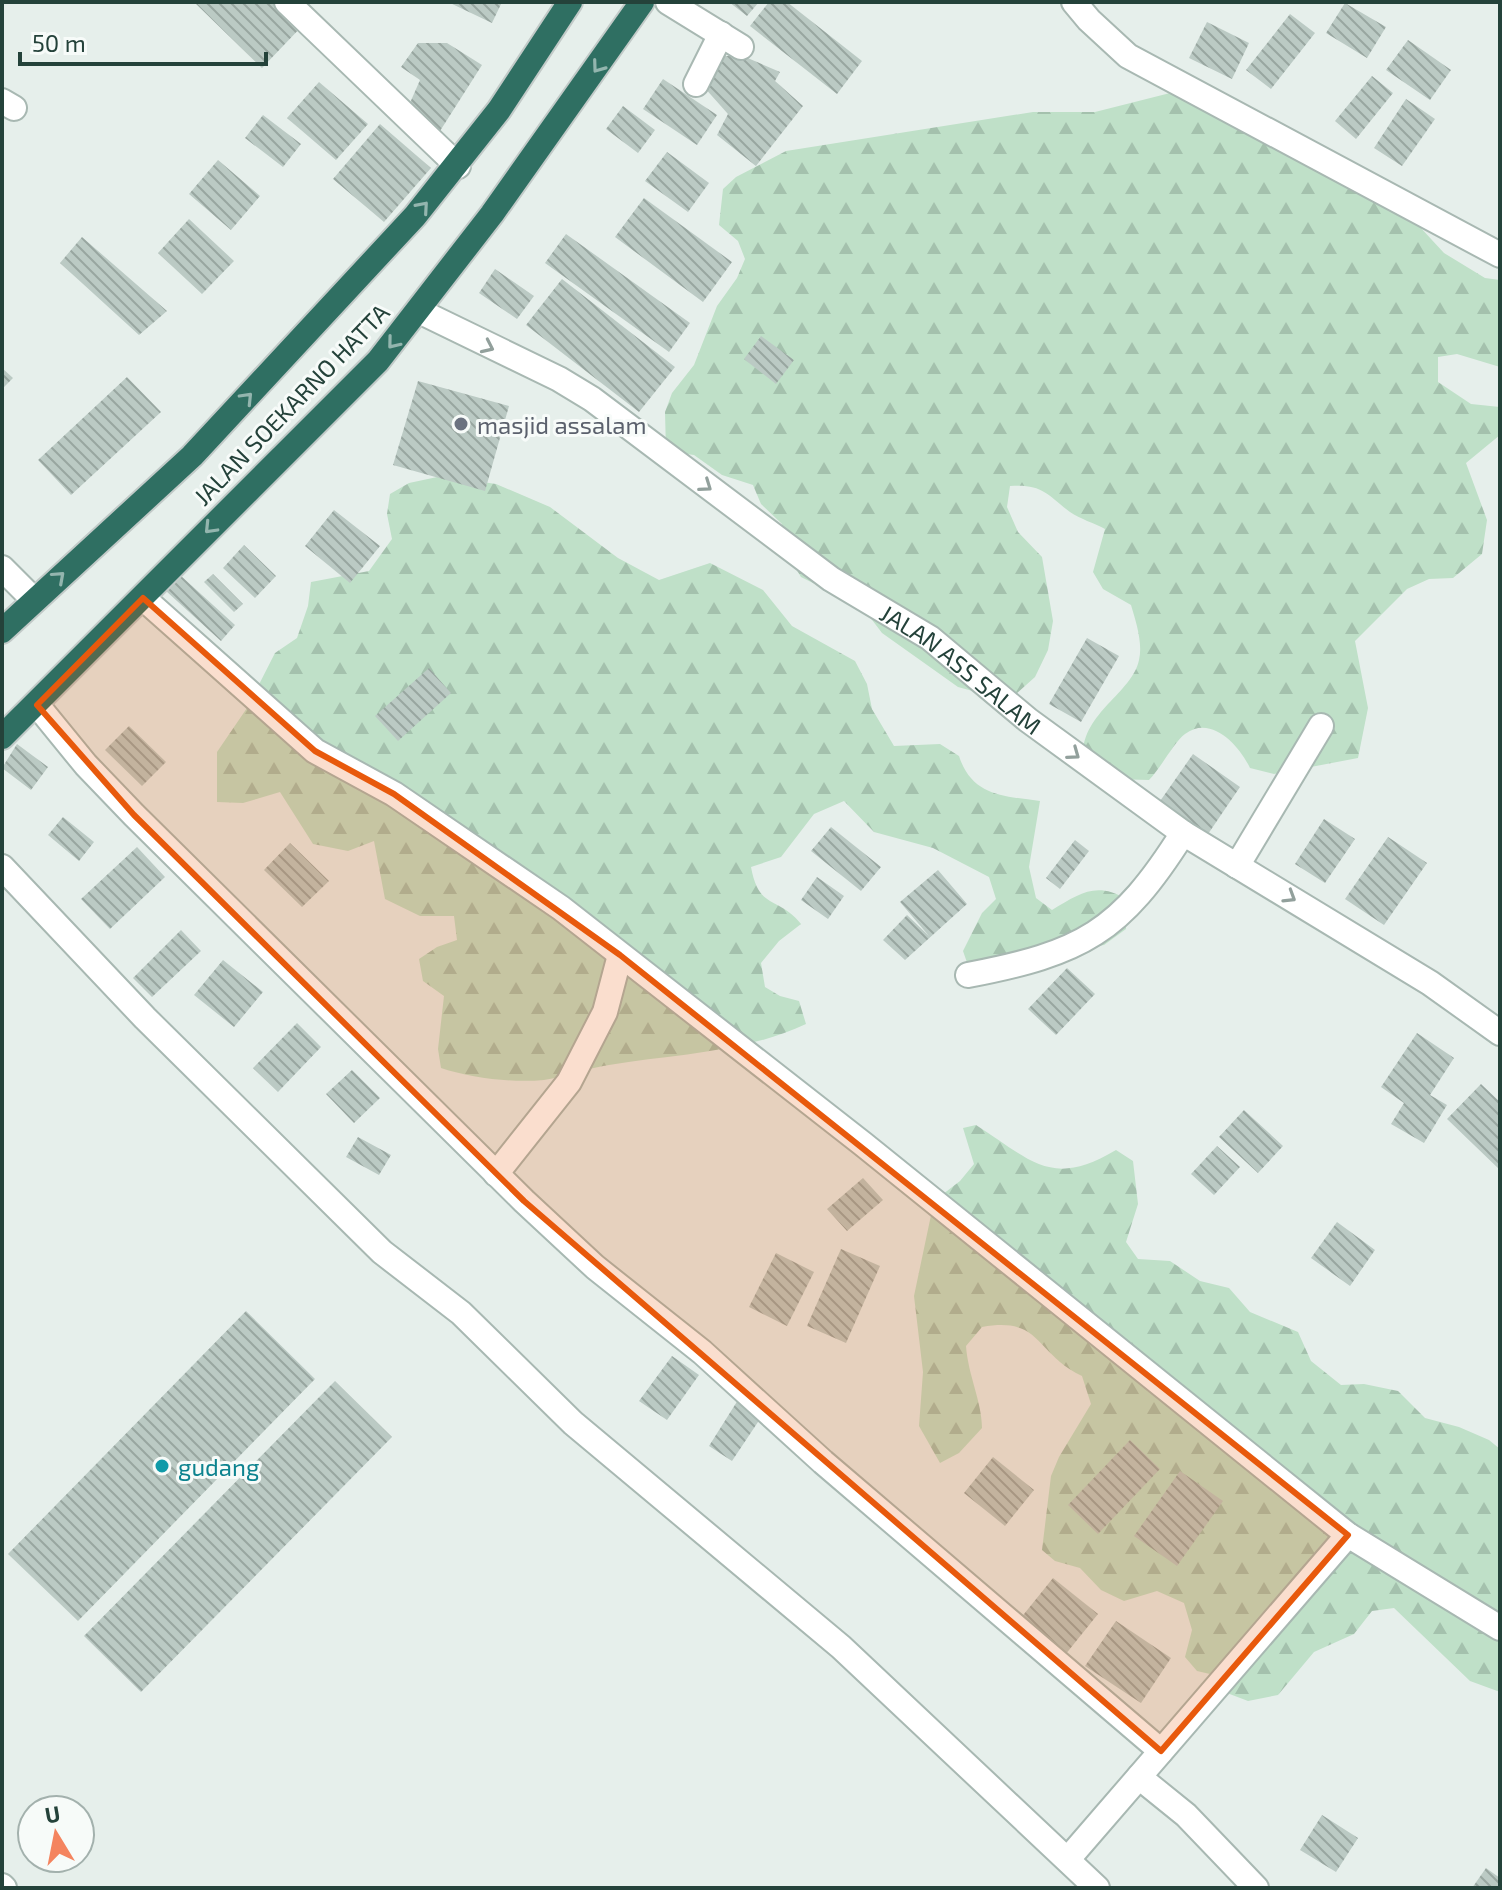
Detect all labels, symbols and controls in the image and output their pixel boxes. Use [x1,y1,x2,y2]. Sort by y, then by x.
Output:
scale bar [20,16,266,66]
text: 50 m [32,28,86,57]
one-way arrow [593,58,608,72]
one-way arrow [413,201,428,216]
street label: JALAN SOEKARNO HATTA [187,297,395,511]
one-way arrow [388,333,403,348]
one-way arrow [480,337,494,353]
one-way arrow [238,393,252,407]
place label: masjid assalam [477,410,647,439]
marker: masjid assalam [452,415,470,433]
one-way arrow [697,476,711,491]
one-way arrow [206,518,220,533]
one-way arrow [50,572,64,587]
street label: JALAN ASS SALAM [876,598,1048,740]
one-way arrow [1065,744,1080,758]
one-way arrow [1281,887,1296,903]
place label: gudang [178,1452,259,1481]
marker: gudang [153,1457,171,1475]
north arrow [16,1794,96,1874]
text: U [43,1799,62,1827]

